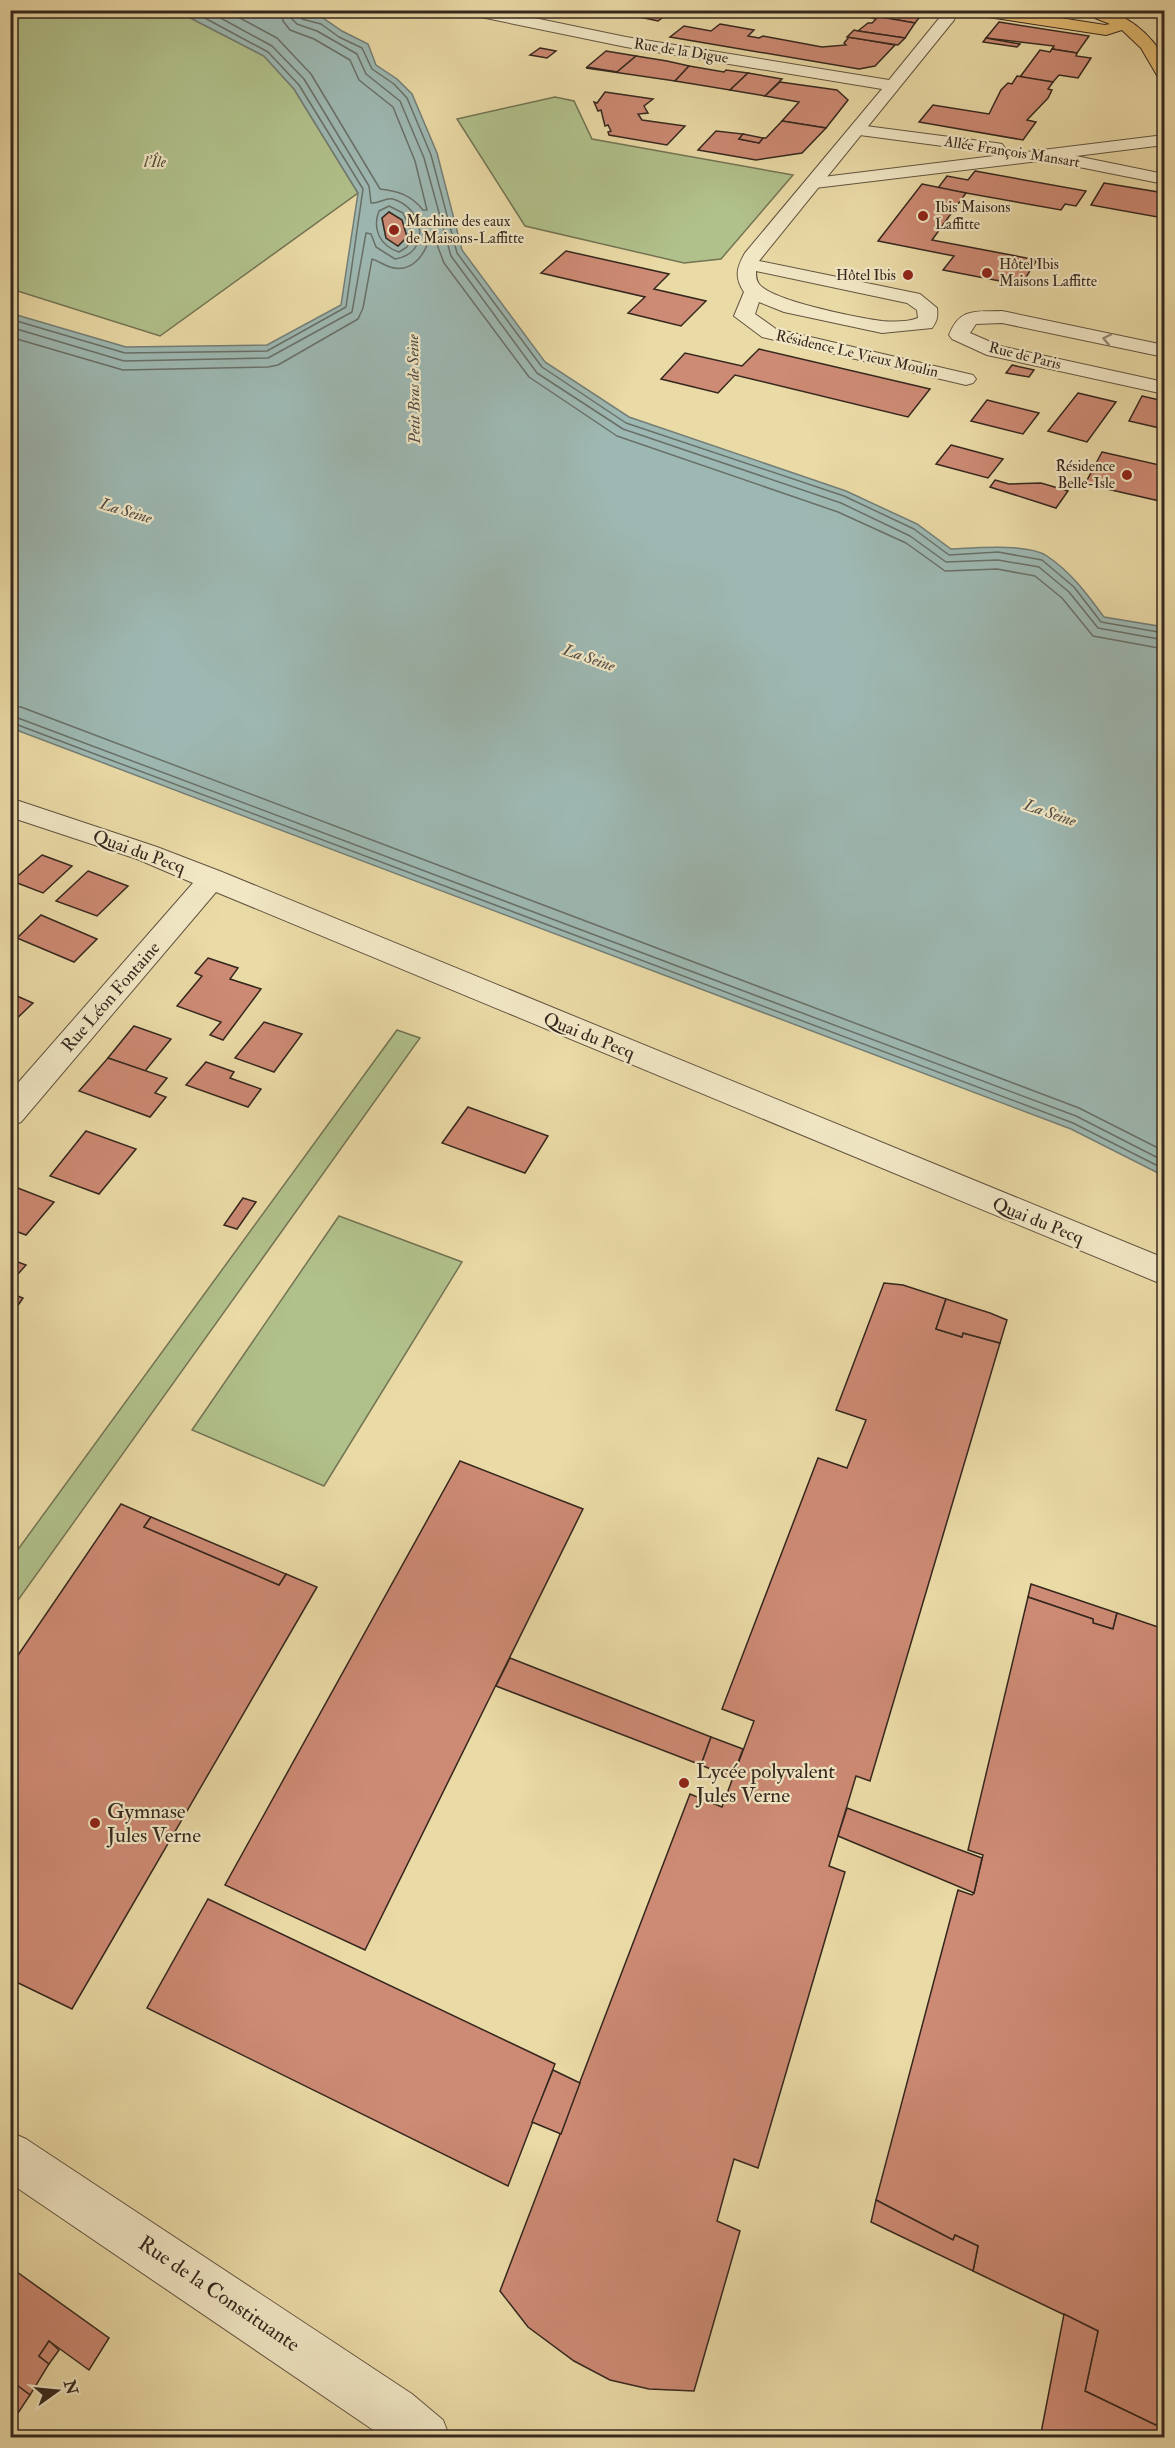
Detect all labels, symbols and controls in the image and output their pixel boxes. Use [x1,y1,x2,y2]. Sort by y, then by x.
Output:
street label: Rue de la Digue [632,34,730,68]
street label: Allée François Mansart [942,132,1081,172]
park label: l'Île [143,152,167,172]
place label: Ibis Maisons Laffitte [935,198,1010,234]
marker: Ibis Maisons Laffitte [916,209,930,223]
place label: Machine des eaux de Maisons-Laffitte [406,212,524,248]
marker: Machine des eaux de Maisons-Laffitte [387,223,401,237]
place label: Hôtel Ibis Maisons Laffitte [999,255,1097,291]
place label: Hôtel Ibis [836,266,896,285]
marker: Hôtel Ibis Maisons Laffitte [980,266,994,280]
marker: Hôtel Ibis [901,268,915,282]
street label: Résidence Le Vieux Moulin [774,326,940,382]
water label: Petit Bras de Seine [403,333,425,445]
one-way arrow [1102,334,1112,347]
street label: Rue de Paris [987,338,1063,374]
place label: Résidence Belle-Isle [1055,457,1115,493]
marker: Résidence Belle-Isle [1120,468,1134,482]
water label: La Seine [96,493,155,529]
water label: La Seine [559,639,618,676]
water label: La Seine [1020,794,1079,831]
street label: Quai du Pecq [90,825,189,880]
street label: Rue Léon Fontaine [57,937,166,1057]
street label: Quai du Pecq [540,1007,639,1065]
street label: Quai du Pecq [989,1192,1088,1250]
place label: Lycée polyvalent Jules Verne [695,1758,835,1809]
marker: Lycée polyvalent Jules Verne [677,1776,691,1790]
place label: Gymnase Jules Verne [106,1798,201,1849]
marker: Gymnase Jules Verne [88,1816,102,1830]
street label: Rue de la Constituante [133,2230,305,2358]
north arrow [27,2361,87,2421]
text: N [59,2377,82,2398]

